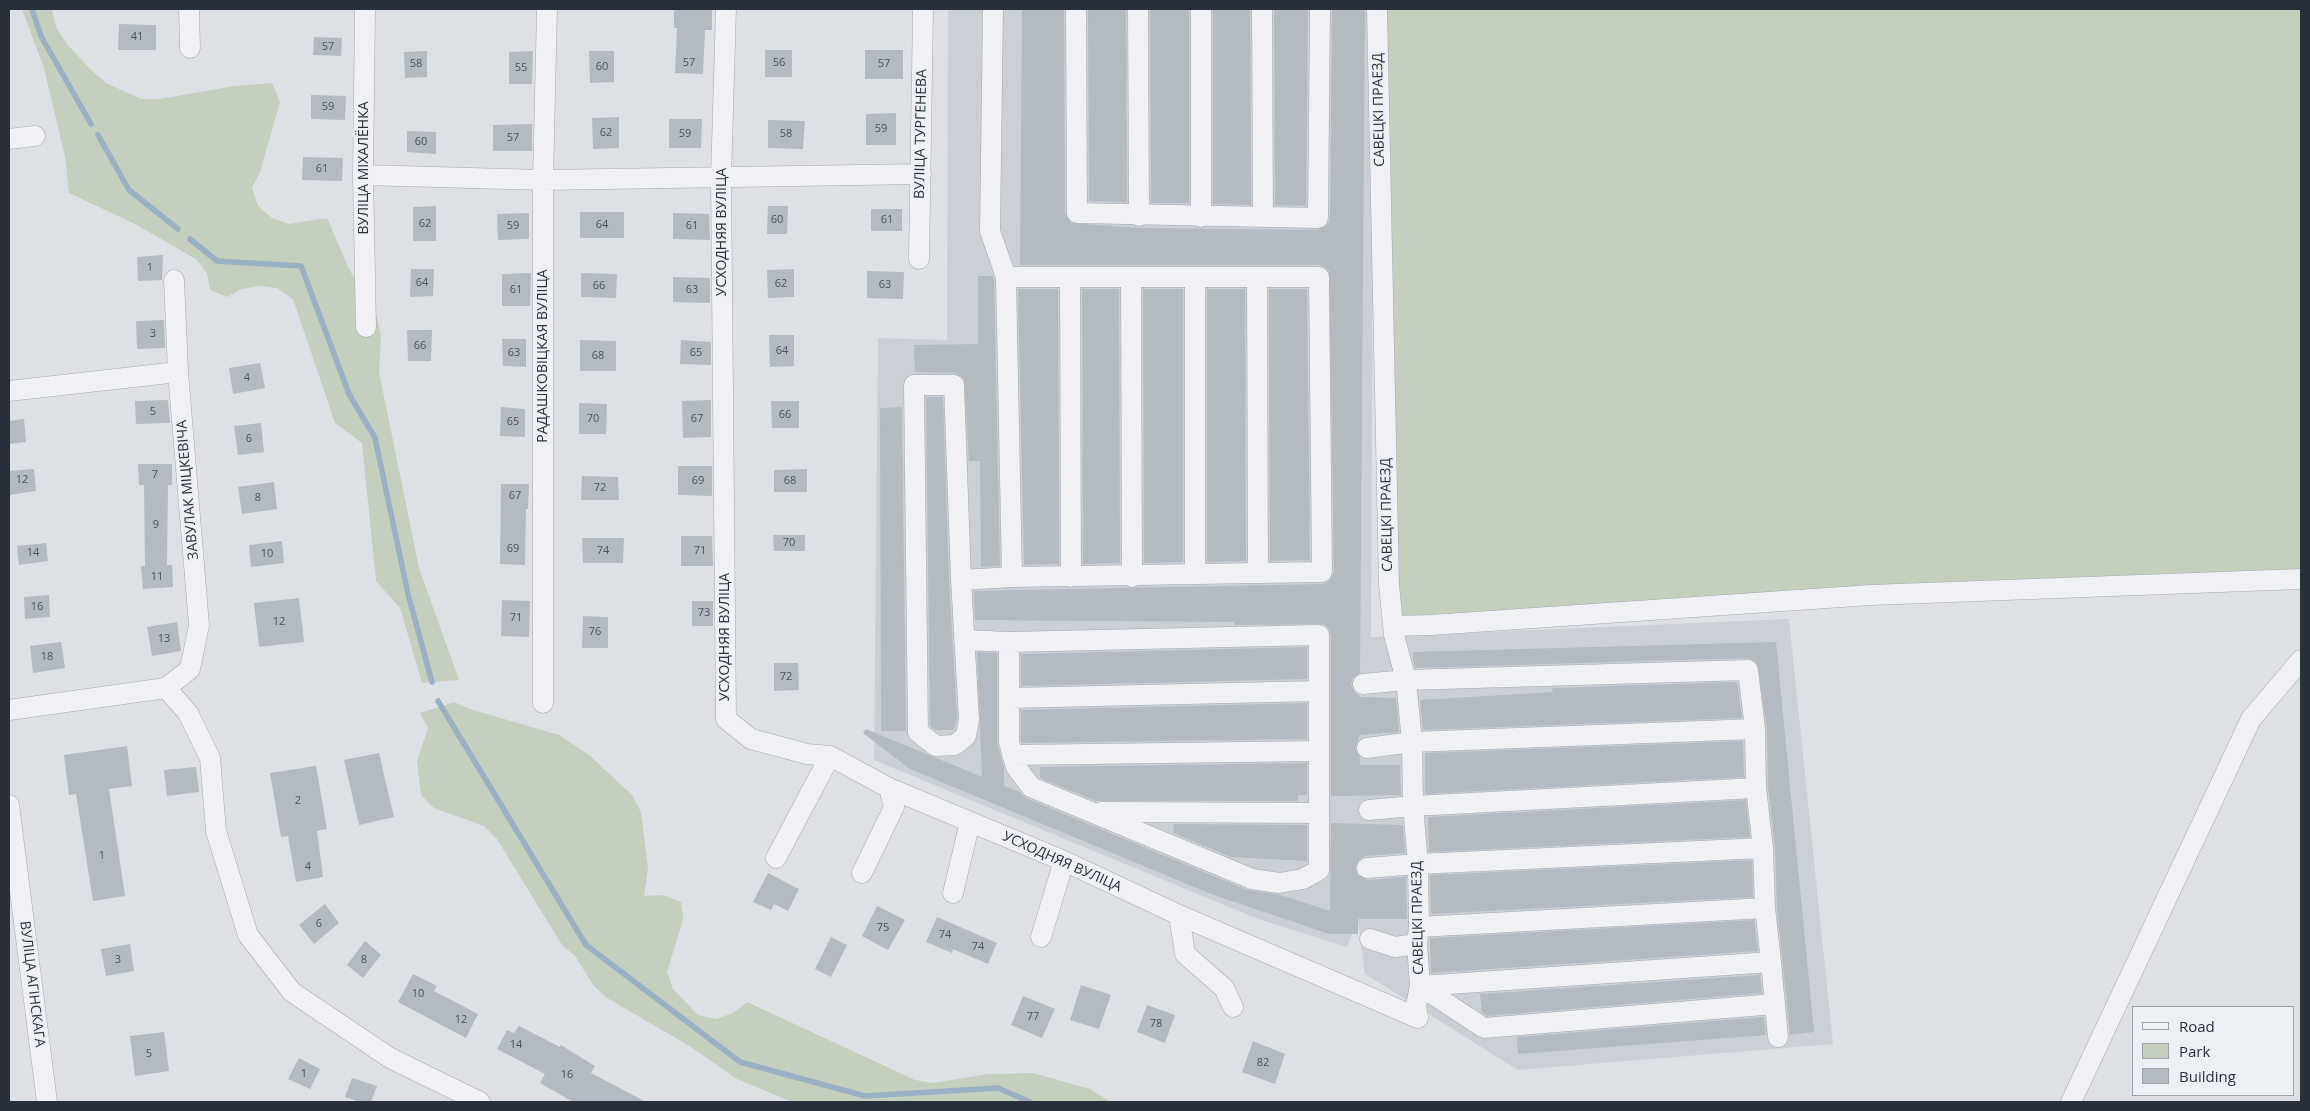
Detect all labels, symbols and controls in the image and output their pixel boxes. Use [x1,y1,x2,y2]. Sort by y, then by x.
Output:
house number: 41 [131,30,143,44]
house number: 57 [322,40,334,54]
street label: САВЕЦКІ ПРАЕЗД [1370,53,1388,167]
house number: 57 [683,56,695,70]
house number: 56 [773,56,785,70]
house number: 58 [410,57,422,71]
house number: 57 [878,57,890,71]
house number: 60 [596,60,608,74]
house number: 55 [515,61,527,75]
street label: ВУЛІЦА ТУРГЕНЕВА [911,69,931,199]
house number: 59 [322,100,334,114]
street label: ВУЛІЦА МІХАЛЁНКА [356,101,372,235]
house number: 59 [875,122,887,136]
house number: 62 [600,126,612,140]
house number: 59 [679,127,691,141]
house number: 58 [780,127,792,141]
house number: 57 [507,131,519,145]
house number: 60 [415,135,427,149]
house number: 61 [316,162,328,176]
street label: УСХОДНЯЯ ВУЛІЦА [714,168,730,296]
house number: 60 [771,213,783,227]
house number: 61 [881,213,893,227]
house number: 62 [419,217,431,231]
house number: 64 [596,218,608,232]
house number: 59 [507,219,519,233]
house number: 61 [686,219,698,233]
house number: 1 [147,261,153,275]
street label: РАДАШКОВІЦКАЯ ВУЛІЦА [535,269,551,443]
house number: 64 [416,276,428,290]
house number: 62 [775,277,787,291]
house number: 63 [879,278,891,292]
house number: 66 [593,279,605,293]
house number: 61 [510,283,522,297]
house number: 63 [686,283,698,297]
house number: 3 [150,327,156,341]
house number: 66 [414,339,426,353]
house number: 64 [776,344,788,358]
house number: 63 [508,346,520,360]
house number: 65 [690,346,702,360]
house number: 68 [592,349,604,363]
house number: 4 [244,371,250,385]
house number: 5 [150,405,156,419]
house number: 66 [779,408,791,422]
house number: 70 [587,412,599,426]
house number: 67 [691,412,703,426]
house number: 65 [507,415,519,429]
street label: ЗАВУЛАК МІЦКЕВІЧА [174,419,202,561]
house number: 6 [246,432,252,446]
street label: САВЕЦКІ ПРАЕЗД [1378,458,1396,572]
house number: 7 [152,468,158,482]
house number: 12 [16,473,28,487]
house number: 69 [692,474,704,488]
house number: 68 [784,474,796,488]
house number: 72 [594,481,606,495]
house number: 67 [509,489,521,503]
house number: 8 [255,491,261,505]
house number: 9 [153,518,159,532]
house number: 70 [783,536,795,550]
house number: 69 [507,542,519,556]
house number: 74 [597,544,609,558]
house number: 71 [694,544,706,558]
house number: 14 [27,546,39,560]
house number: 10 [261,547,273,561]
house number: 11 [151,570,163,584]
street label: УСХОДНЯЯ ВУЛІЦА [717,573,733,701]
house number: 16 [31,600,43,614]
house number: 73 [698,606,710,620]
house number: 71 [510,611,522,625]
house number: 12 [273,615,285,629]
house number: 76 [589,625,601,639]
house number: 13 [158,632,170,646]
house number: 18 [41,650,53,664]
house number: 72 [780,670,792,684]
house number: 2 [295,794,301,808]
street label: УСХОДНЯЯ ВУЛІЦА [1000,828,1124,896]
house number: 1 [99,849,105,863]
house number: 4 [305,860,311,874]
street label: САВЕЦКІ ПРАЕЗД [1409,861,1427,975]
house number: 6 [316,917,322,931]
street label: ВУЛІЦА АГІНСКАГА [16,920,48,1048]
house number: 75 [877,921,889,935]
house number: 74 [939,928,951,942]
house number: 74 [972,940,984,954]
house number: 3 [115,953,121,967]
house number: 8 [361,953,367,967]
house number: 10 [412,987,424,1001]
legend [2132,1006,2295,1096]
house number: 77 [1027,1010,1039,1024]
house number: 12 [455,1013,467,1027]
text: Road [2179,1016,2215,1036]
house number: 78 [1150,1017,1162,1031]
house number: 14 [510,1038,522,1052]
text: Park [2179,1041,2210,1061]
house number: 5 [146,1047,152,1061]
house number: 82 [1257,1056,1269,1070]
text: Building [2179,1066,2236,1086]
house number: 1 [301,1067,307,1081]
house number: 16 [561,1068,573,1082]

